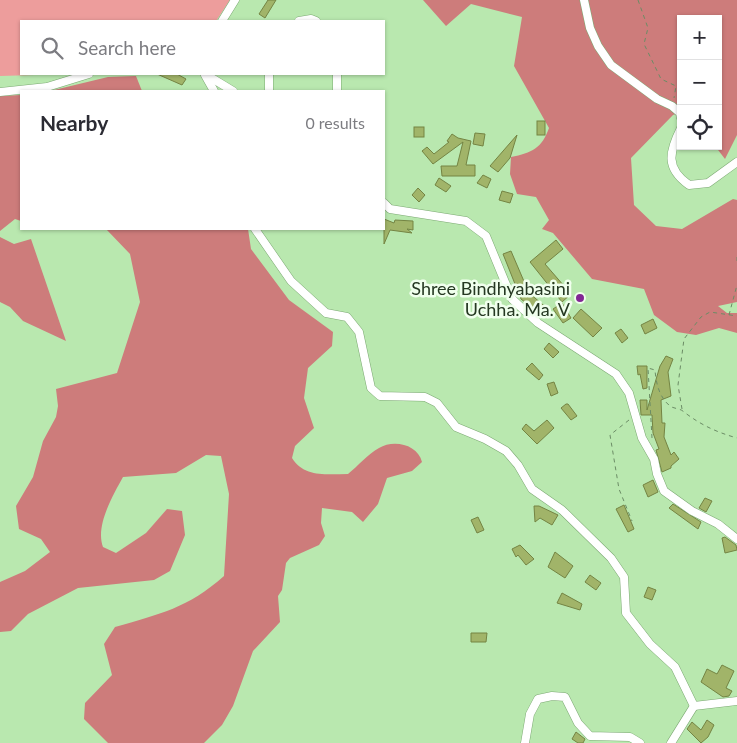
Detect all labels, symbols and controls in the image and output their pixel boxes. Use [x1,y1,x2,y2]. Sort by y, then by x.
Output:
map controls [677,15,722,150]
button: + [677,15,722,60]
search box [20,20,385,75]
icon: search [38,34,66,62]
text: Search here [78,36,176,59]
button: − [677,60,722,105]
button: locate [677,105,722,150]
text: Nearby [40,110,108,135]
text: 0 results [305,113,365,132]
place label: Shree Bindhyabasini Uchha. Ma. V [411,277,571,320]
marker: Shree Bindhyabasini Uchha. Ma. V [574,292,586,304]

